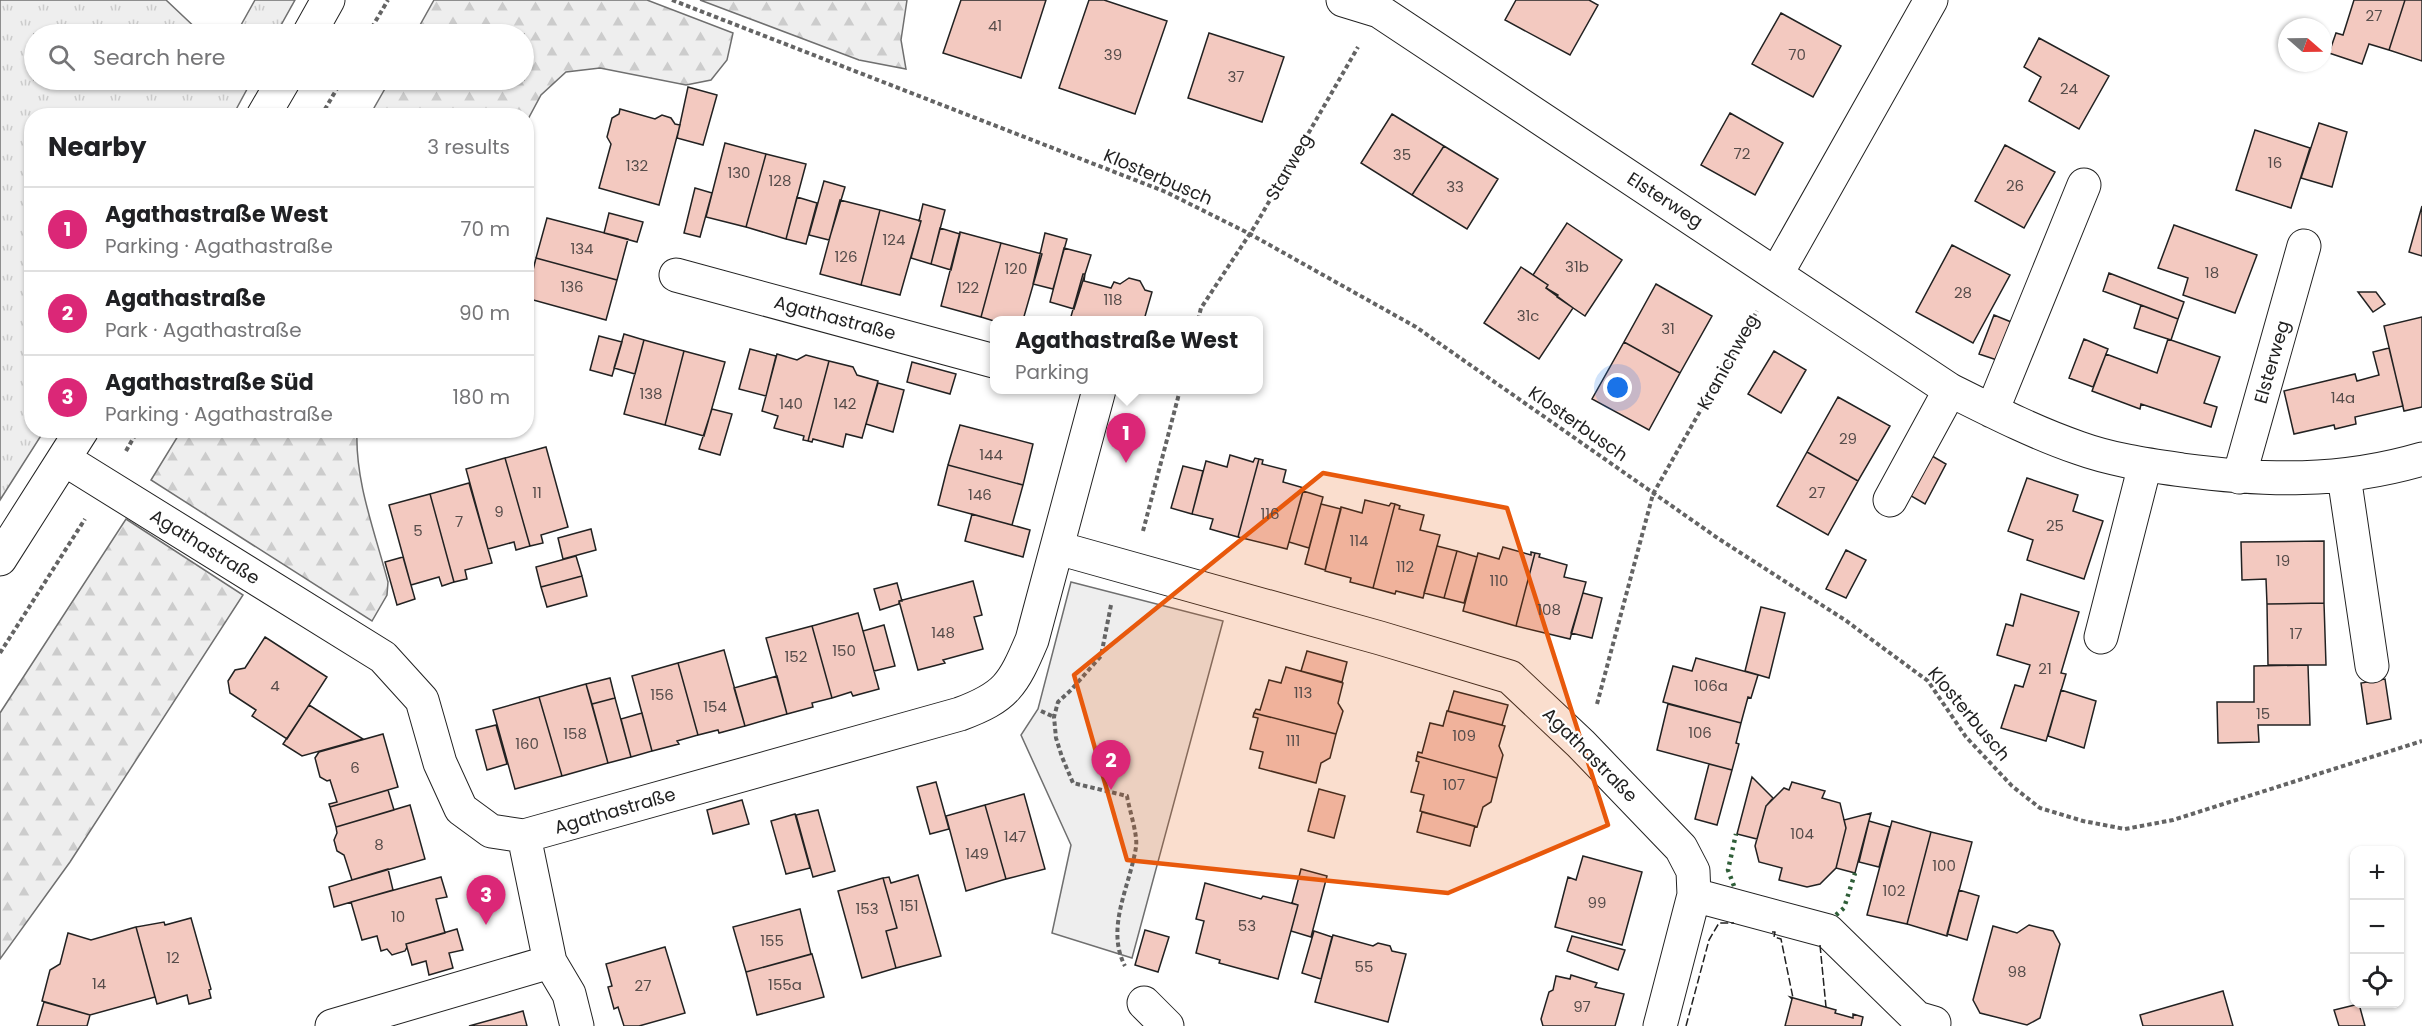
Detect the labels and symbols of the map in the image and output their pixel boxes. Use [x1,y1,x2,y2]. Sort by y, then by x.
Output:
house number: 27 [2366,5,2382,26]
house number: 41 [988,15,1002,36]
north arrow [2278,18,2332,72]
house number: 39 [1104,44,1122,65]
house number: 70 [1788,44,1806,65]
house number: 37 [1227,66,1245,87]
house number: 24 [2060,78,2078,99]
street label: Starweg [1259,128,1318,205]
street label: Klosterbusch [1100,142,1217,211]
house number: 72 [1734,143,1750,164]
house number: 35 [1393,144,1411,165]
house number: 16 [2268,152,2282,173]
house number: 132 [626,155,648,176]
house number: 130 [727,162,751,183]
street label: Elsterweg [1623,166,1708,233]
house number: 128 [769,170,791,191]
house number: 26 [2006,175,2024,196]
house number: 33 [1446,176,1464,197]
house number: 124 [883,229,905,250]
house number: 134 [570,238,594,259]
house number: 126 [835,246,857,267]
house number: 31b [1565,256,1589,277]
house number: 120 [1005,258,1027,279]
house number: 18 [2205,262,2219,283]
house number: 136 [560,276,584,297]
house number: 122 [957,277,979,298]
house number: 28 [1954,282,1972,303]
street label: Agathastraße [772,289,899,346]
house number: 118 [1103,289,1123,310]
house number: 31c [1517,305,1539,326]
street label: Kranichweg [1691,309,1764,414]
street label: Elsterweg [2248,317,2295,406]
house number: 31 [1661,318,1675,339]
your location [1603,373,1632,402]
street label: Klosterbusch [1524,380,1633,467]
house number: 138 [639,383,663,404]
house number: 14a [2331,387,2355,408]
house number: 140 [779,393,803,414]
house number: 142 [834,393,856,414]
pin: 1 [1106,414,1146,463]
house number: 29 [1839,428,1857,449]
house number: 144 [979,444,1003,465]
house number: 11 [532,482,542,503]
house number: 27 [1809,482,1825,503]
house number: 146 [968,484,992,505]
house number: 9 [494,501,504,522]
street label: Agathastraße [146,503,265,590]
house number: 116 [1260,503,1280,524]
house number: 7 [455,511,463,532]
house number: 25 [2046,515,2064,536]
house number: 5 [413,520,423,541]
house number: 114 [1349,530,1369,551]
house number: 19 [2276,550,2290,571]
house number: 112 [1396,556,1414,577]
house number: 110 [1489,570,1509,591]
house number: 108 [1537,599,1561,620]
house number: 148 [931,622,955,643]
house number: 17 [2290,623,2303,644]
house number: 150 [832,640,856,661]
house number: 152 [785,646,807,667]
house number: 21 [2038,658,2052,679]
street label: Klosterbusch [1922,661,2016,766]
house number: 4 [270,675,280,696]
house number: 106a [1694,675,1728,696]
house number: 113 [1294,682,1312,703]
house number: 156 [650,684,674,705]
house number: 154 [703,696,727,717]
street label: Agathastraße [1537,702,1643,808]
house number: 15 [2256,703,2270,724]
house number: 106 [1688,722,1712,743]
house number: 158 [563,723,587,744]
house number: 109 [1452,725,1476,746]
house number: 111 [1286,730,1300,751]
house number: 160 [515,733,539,754]
pin: 2 [1092,740,1130,790]
house number: 6 [350,757,360,778]
house number: 107 [1443,774,1465,795]
street label: Agathastraße [551,781,678,840]
house number: 104 [1790,823,1814,844]
house number: 147 [1004,826,1026,847]
house number: 8 [374,834,384,855]
house number: 149 [965,843,989,864]
house number: 100 [1932,855,1956,876]
pin: 3 [466,876,506,925]
house number: 102 [1883,880,1905,901]
house number: 99 [1588,892,1606,913]
house number: 151 [899,895,919,916]
house number: 153 [855,898,879,919]
house number: 10 [391,906,405,927]
house number: 53 [1238,915,1256,936]
house number: 155 [760,930,784,951]
house number: 12 [166,947,180,968]
house number: 55 [1355,956,1373,977]
house number: 98 [2008,961,2026,982]
house number: 14 [92,973,106,994]
house number: 155a [768,974,802,995]
house number: 27 [635,975,651,996]
house number: 97 [1573,996,1591,1017]

